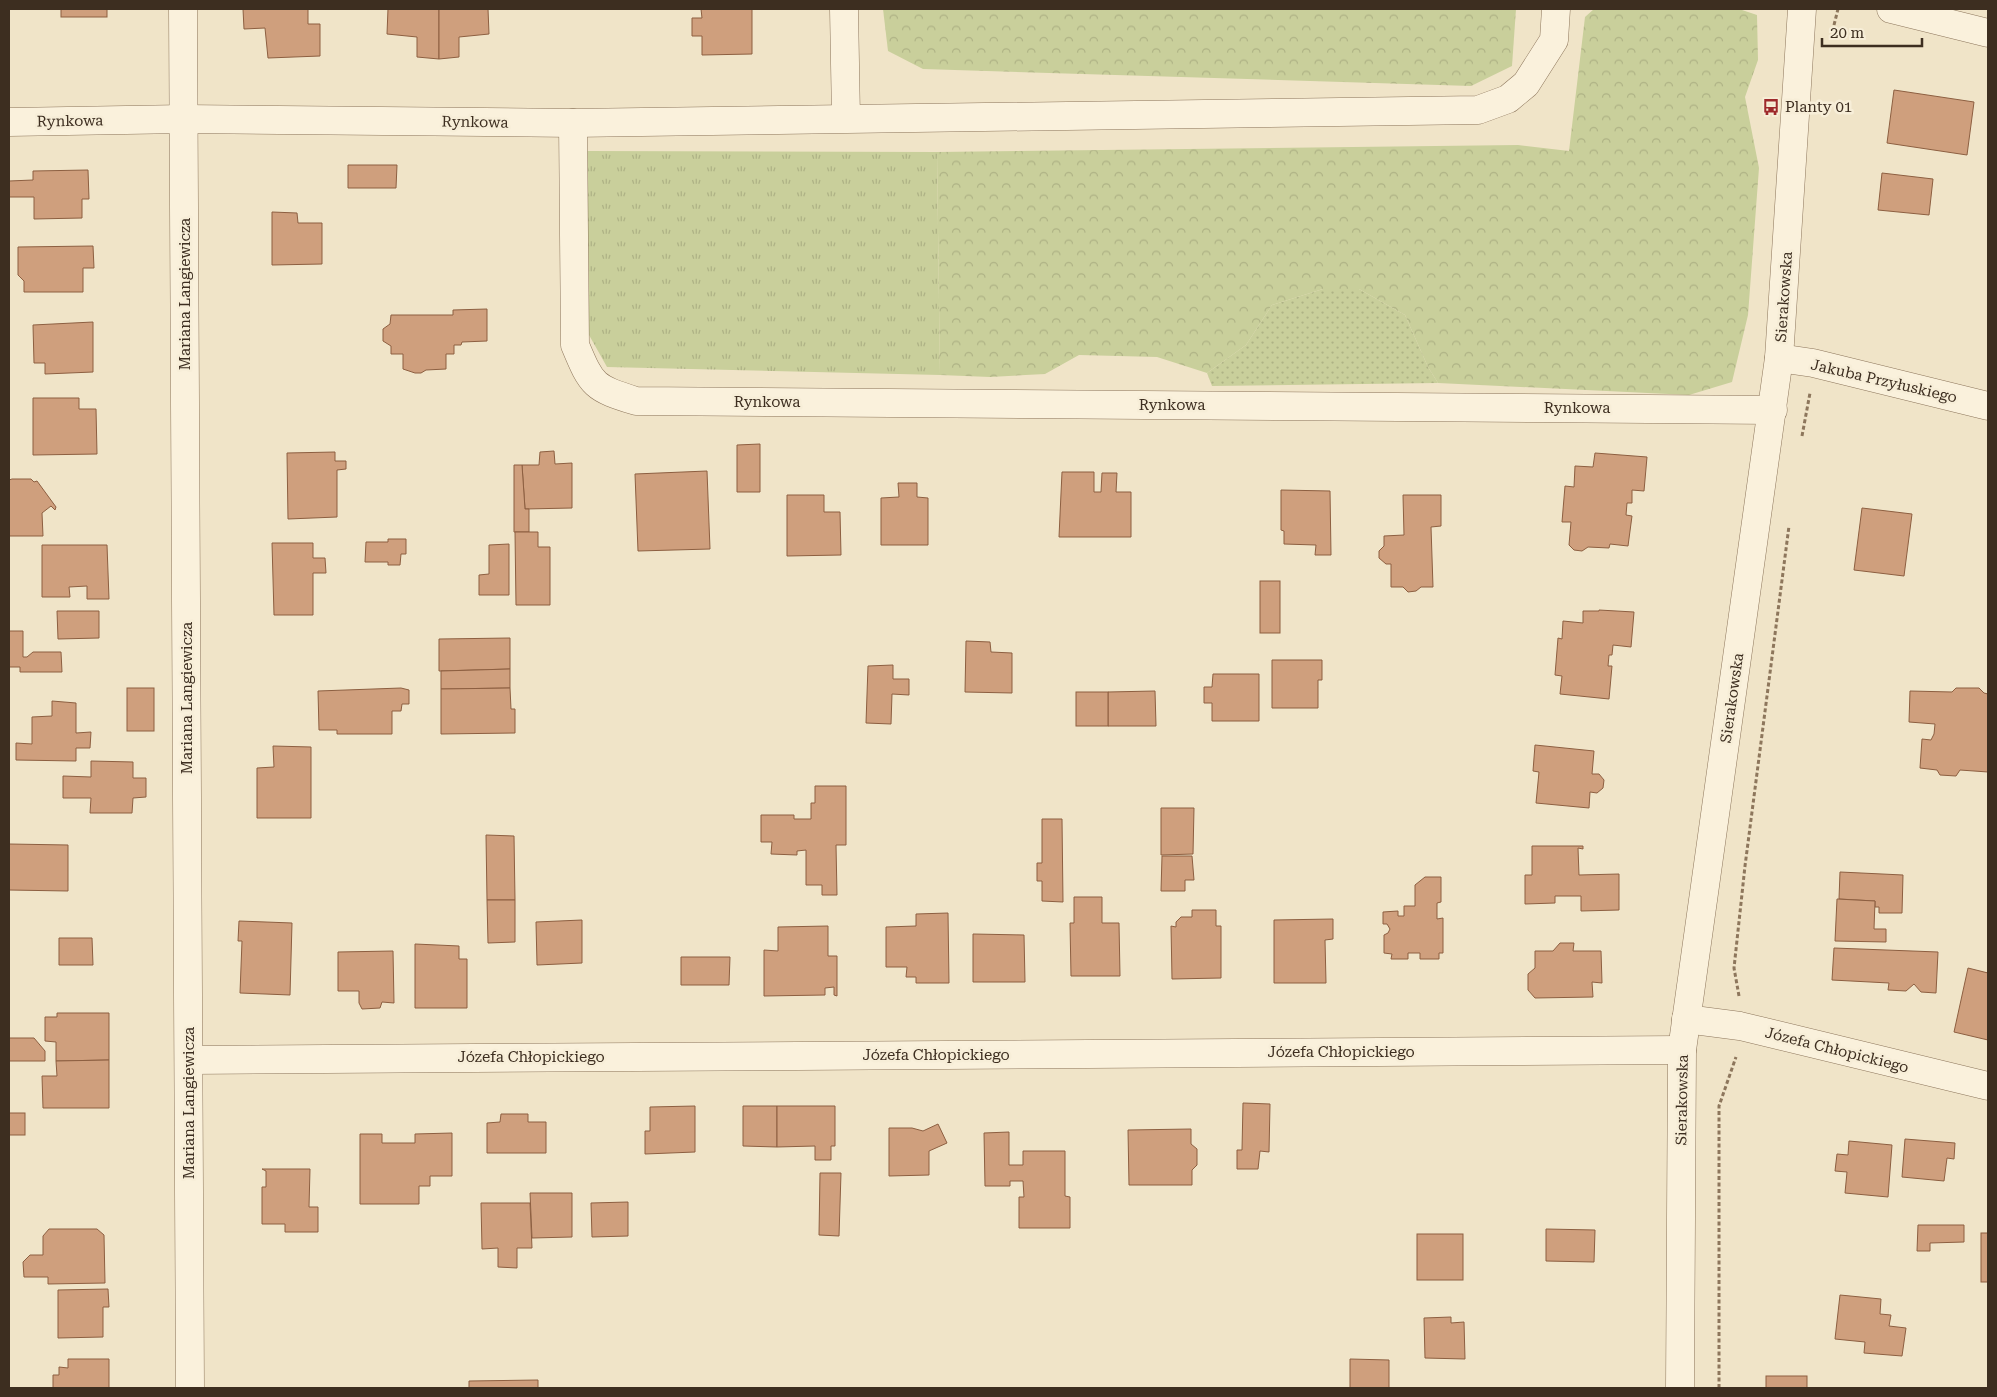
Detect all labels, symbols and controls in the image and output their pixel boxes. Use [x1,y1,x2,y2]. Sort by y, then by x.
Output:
scale bar [1822,15,1922,47]
text: 20 m [1830,24,1865,42]
bus stop icon: Planty 01 [1761,97,1781,117]
place label: Planty 01 [1785,98,1852,116]
street label: Rynkowa [36,111,104,131]
street label: Rynkowa [441,112,509,132]
street label: Mariana Langiewicza [176,218,194,370]
street label: Sierakowska [1772,251,1796,343]
street label: Jakuba Przyłuskiego [1809,355,1959,407]
street label: Rynkowa [734,393,800,411]
street label: Rynkowa [1139,396,1205,414]
street label: Rynkowa [1544,399,1610,417]
street label: Mariana Langiewicza [178,622,196,774]
street label: Sierakowska [1717,652,1747,744]
street label: Józefa Chłopickiego [1763,1023,1911,1077]
street label: Mariana Langiewicza [180,1027,198,1179]
street label: Józefa Chłopickiego [1267,1043,1415,1061]
street label: Józefa Chłopickiego [862,1046,1010,1064]
street label: Józefa Chłopickiego [457,1048,605,1066]
street label: Sierakowska [1672,1054,1692,1146]

